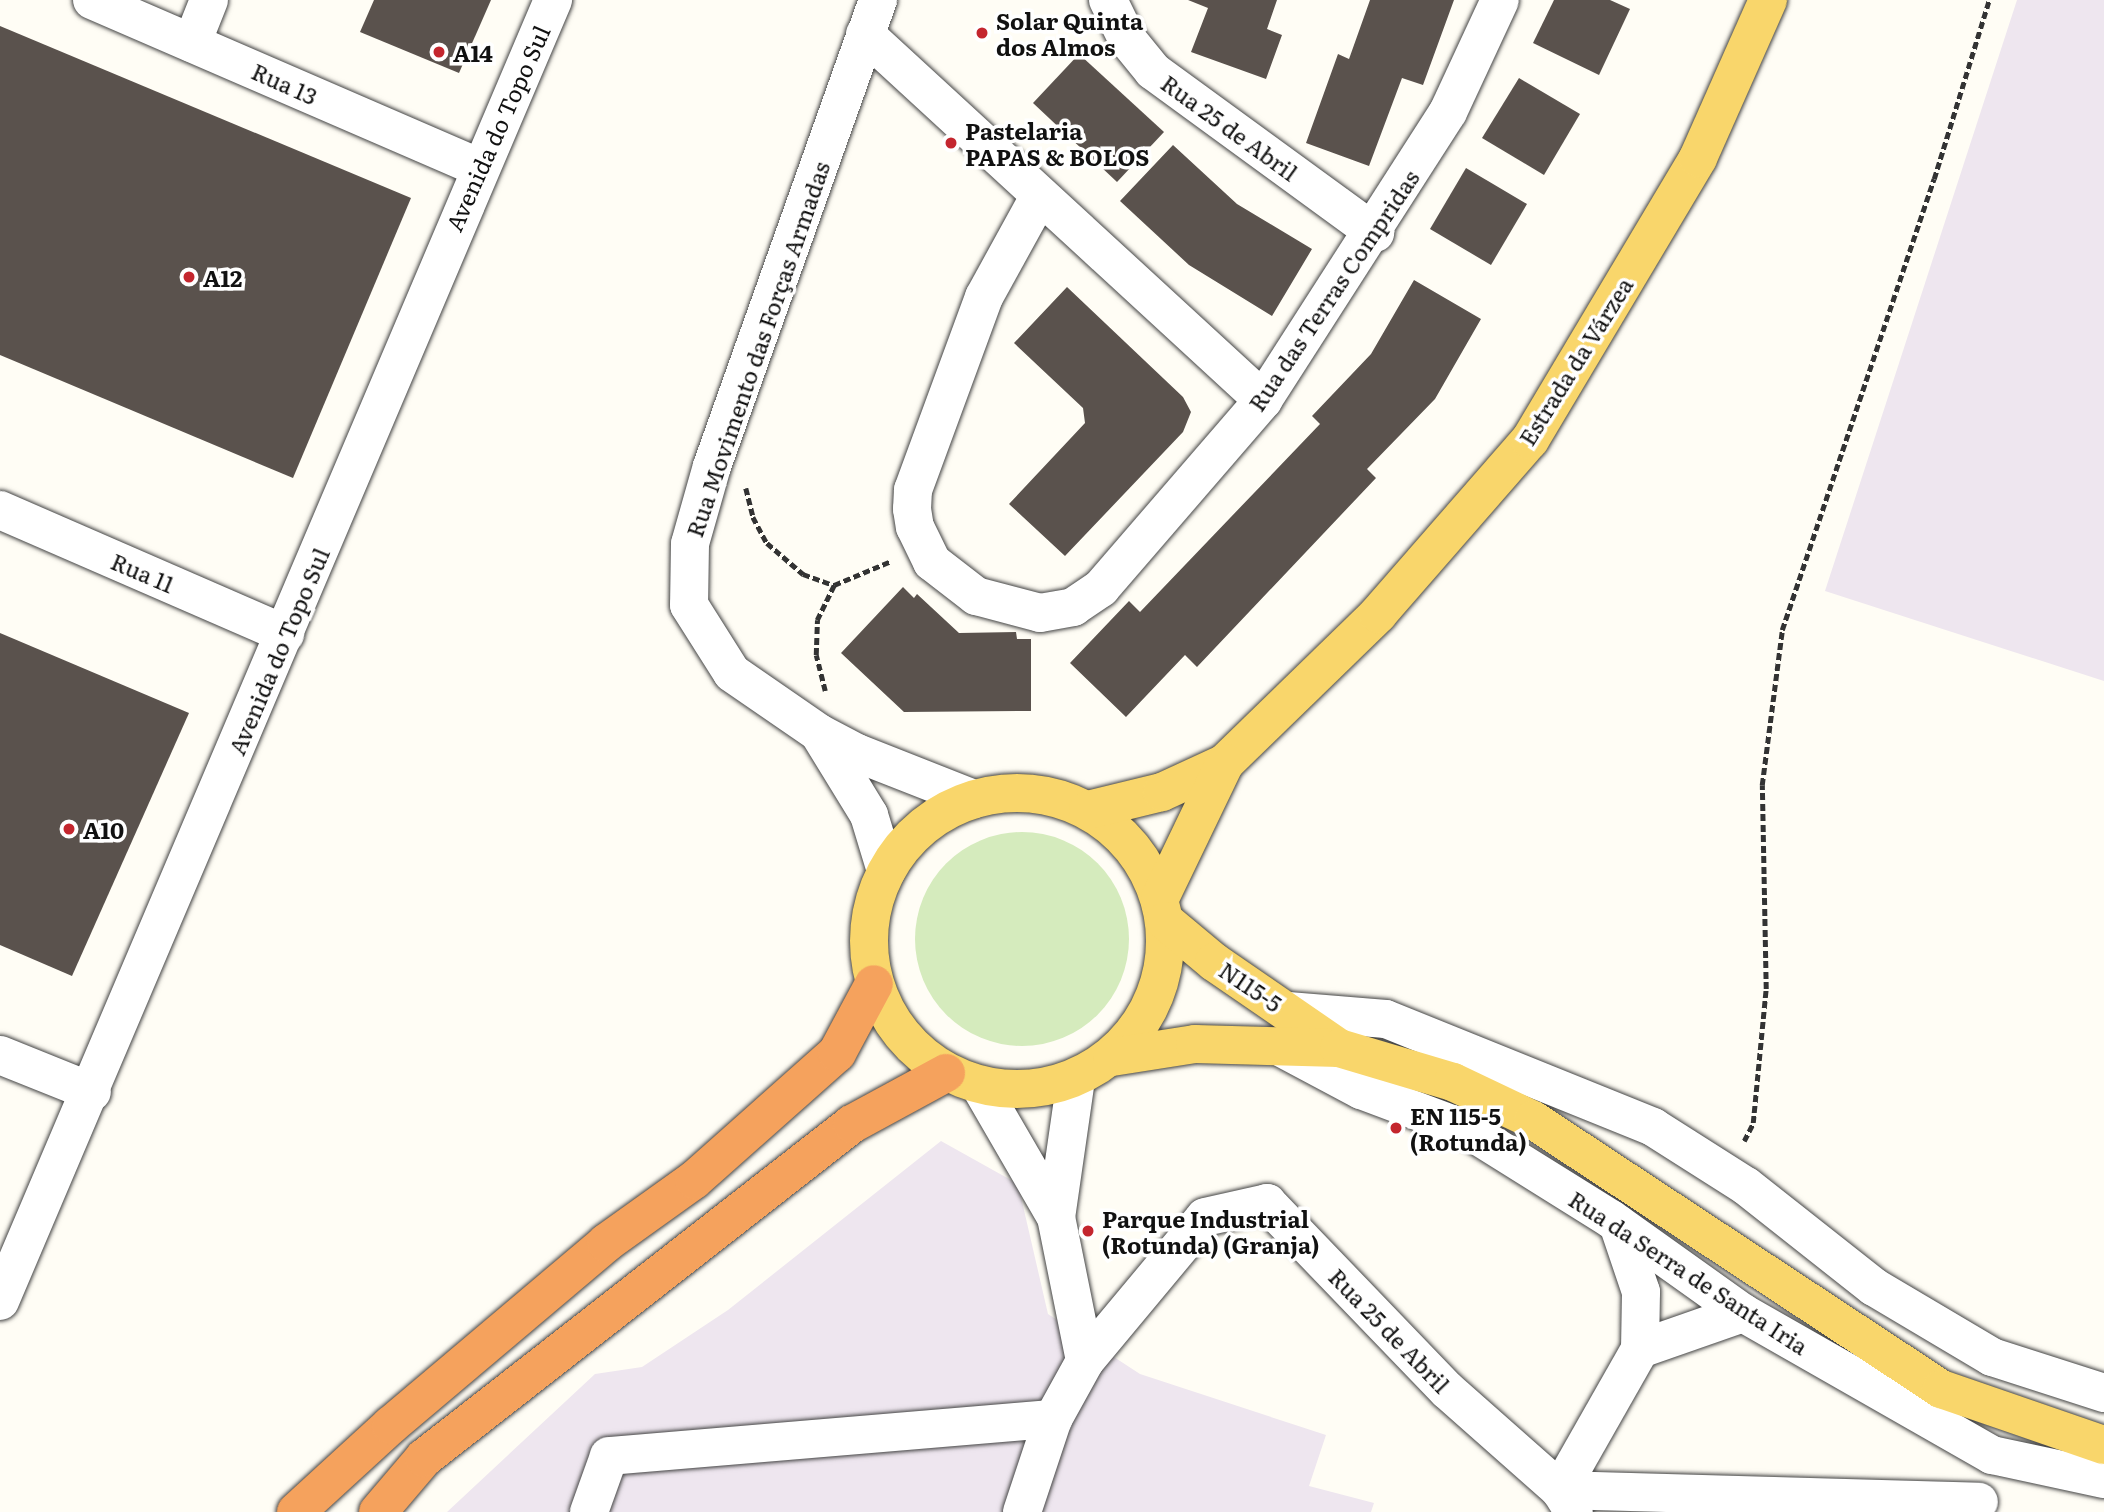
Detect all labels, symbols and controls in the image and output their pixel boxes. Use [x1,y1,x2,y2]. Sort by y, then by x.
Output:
place label: Solar Quinta dos Almos [996,6,1143,60]
street label: Avenida do Topo Sul [439,21,555,235]
marker: Solar Quinta dos Almos [974,25,990,41]
place label: A14 [453,38,493,66]
marker: A14 [431,44,447,60]
street label: Rua 13 [248,56,322,110]
street label: Rua 25 de Abril [1156,68,1304,186]
place label: Pastelaria PAPAS & BOLOS [965,116,1149,170]
marker: Pastelaria PAPAS & BOLOS [943,135,959,151]
street label: Rua Movimento das Forças Armadas [680,158,834,540]
street label: Rua das Terras Compridas [1242,164,1424,416]
place label: A12 [203,263,242,291]
marker: A12 [181,269,197,285]
street label: Estrada da Várzea [1512,272,1638,450]
street label: Avenida do Topo Sul [222,543,334,759]
street label: Rua 11 [107,546,179,598]
place label: A10 [83,815,124,843]
marker: A10 [61,821,77,837]
street label: N115-5 [1215,955,1287,1017]
place label: EN 115-5 (Rotunda) [1410,1101,1527,1155]
marker: EN 115-5 (Rotunda) [1388,1120,1404,1136]
street label: Rua da Serra de Santa Iria [1564,1184,1814,1360]
place label: Parque Industrial (Rotunda) (Granja) [1102,1204,1319,1258]
marker: Parque Industrial (Rotunda) (Granja) [1080,1223,1096,1239]
street label: Rua 25 de Abril [1324,1262,1456,1398]

